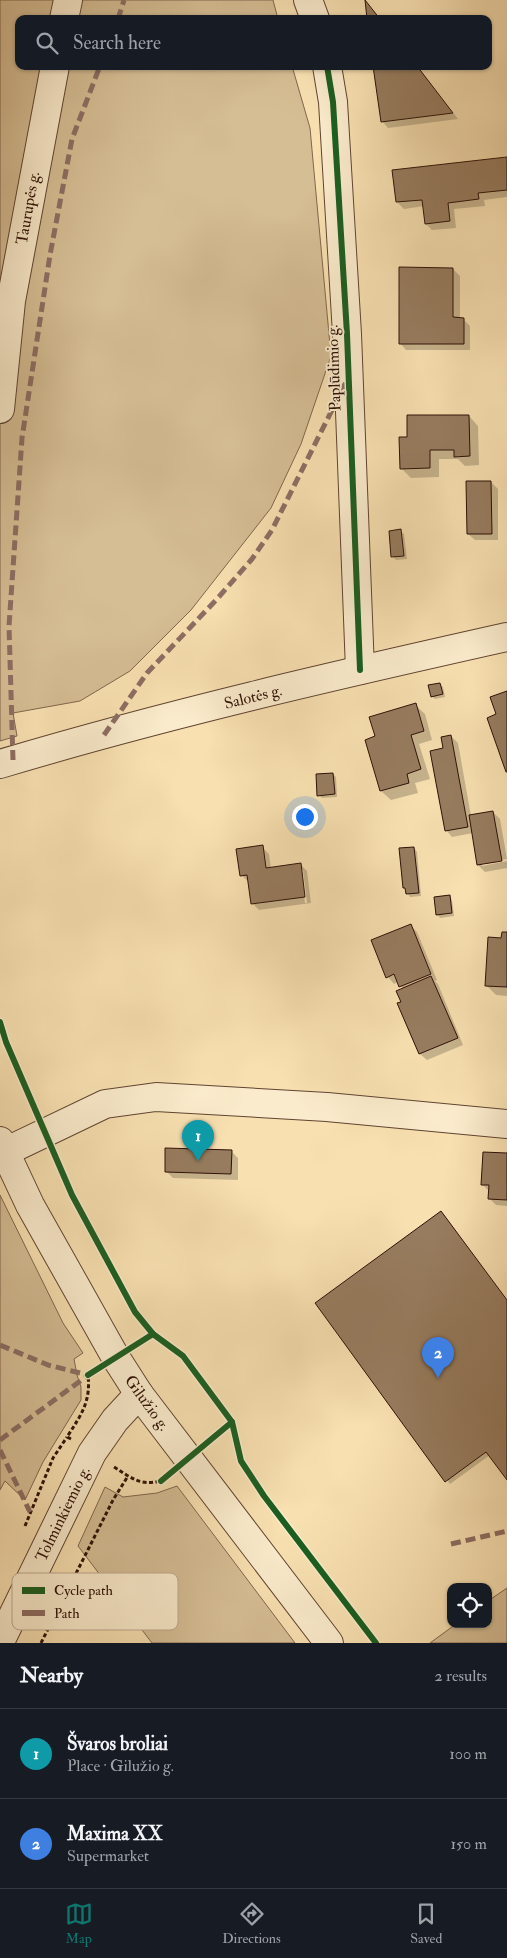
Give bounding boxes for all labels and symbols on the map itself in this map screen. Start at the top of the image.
street label: Taurupės g. [12,170,45,246]
street label: Paplūdimio g. [322,324,347,412]
street label: Salotės g. [222,680,284,714]
your location [292,804,318,830]
pin: 1 [182,1120,214,1161]
pin: 2 [422,1337,454,1378]
street label: Gilužio g. [120,1371,174,1435]
street label: Tolminkiemio g. [31,1463,95,1565]
legend [12,1573,178,1630]
text: Cycle path [54,1582,114,1600]
text: Path [54,1605,80,1622]

